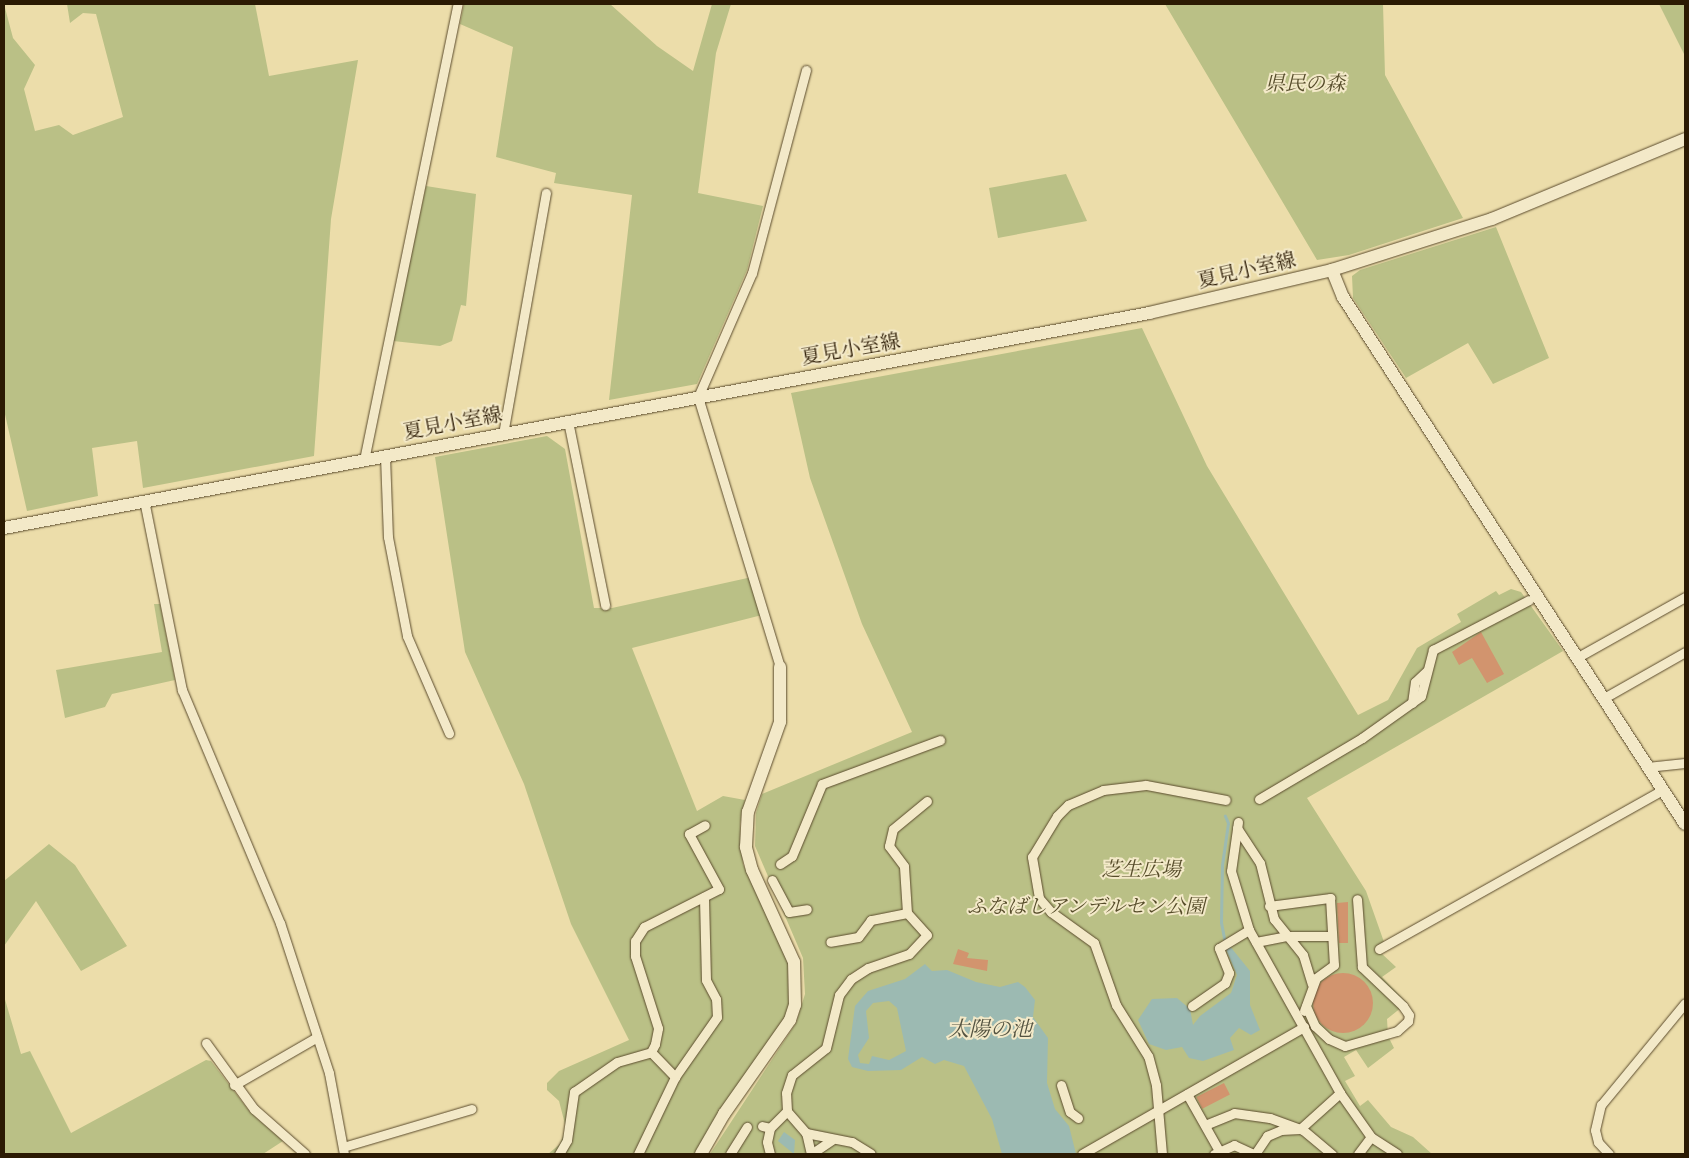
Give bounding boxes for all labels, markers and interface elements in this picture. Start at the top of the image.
park label: 県民の森 [1265,72,1345,96]
street label: 夏見小室線 [1196,248,1298,294]
street label: 夏見小室線 [800,329,902,371]
street label: 夏見小室線 [402,403,504,445]
park label: 芝生広場 [1101,858,1181,882]
park label: ふなばしアンデルセン公園 [966,895,1206,919]
water label: 太陽の池 [948,1017,1032,1043]

